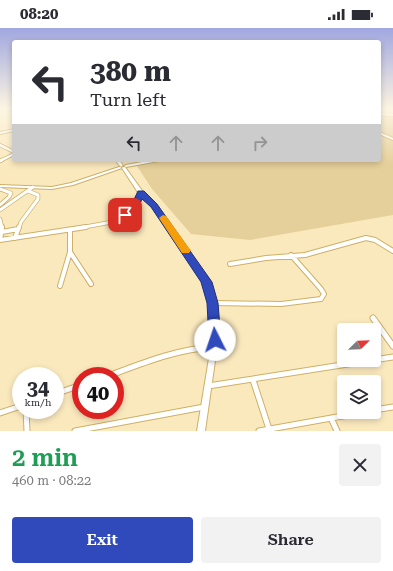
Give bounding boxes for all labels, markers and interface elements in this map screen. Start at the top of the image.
text: 08:20 [20,5,58,23]
text: 380 m [90,55,171,88]
icon: left [24,56,76,108]
text: Turn left [90,89,166,110]
icon: left [123,132,145,154]
icon: ahead [165,132,187,154]
icon: ahead [207,132,229,154]
icon: right [249,132,271,154]
pin [108,198,142,232]
icon: arrive [114,204,136,226]
position arrow [194,319,236,361]
north arrow [337,323,381,367]
map controls [337,323,381,419]
speed limit sign: 40 [72,367,124,419]
button: layers [337,375,381,419]
text: 34 [27,376,49,400]
text: km/h [25,397,51,408]
text: 2 min [12,444,78,472]
button: close [339,444,381,486]
text: 460 m · 08:22 [12,473,91,488]
button: Exit [12,517,193,563]
button: Share [201,517,381,563]

